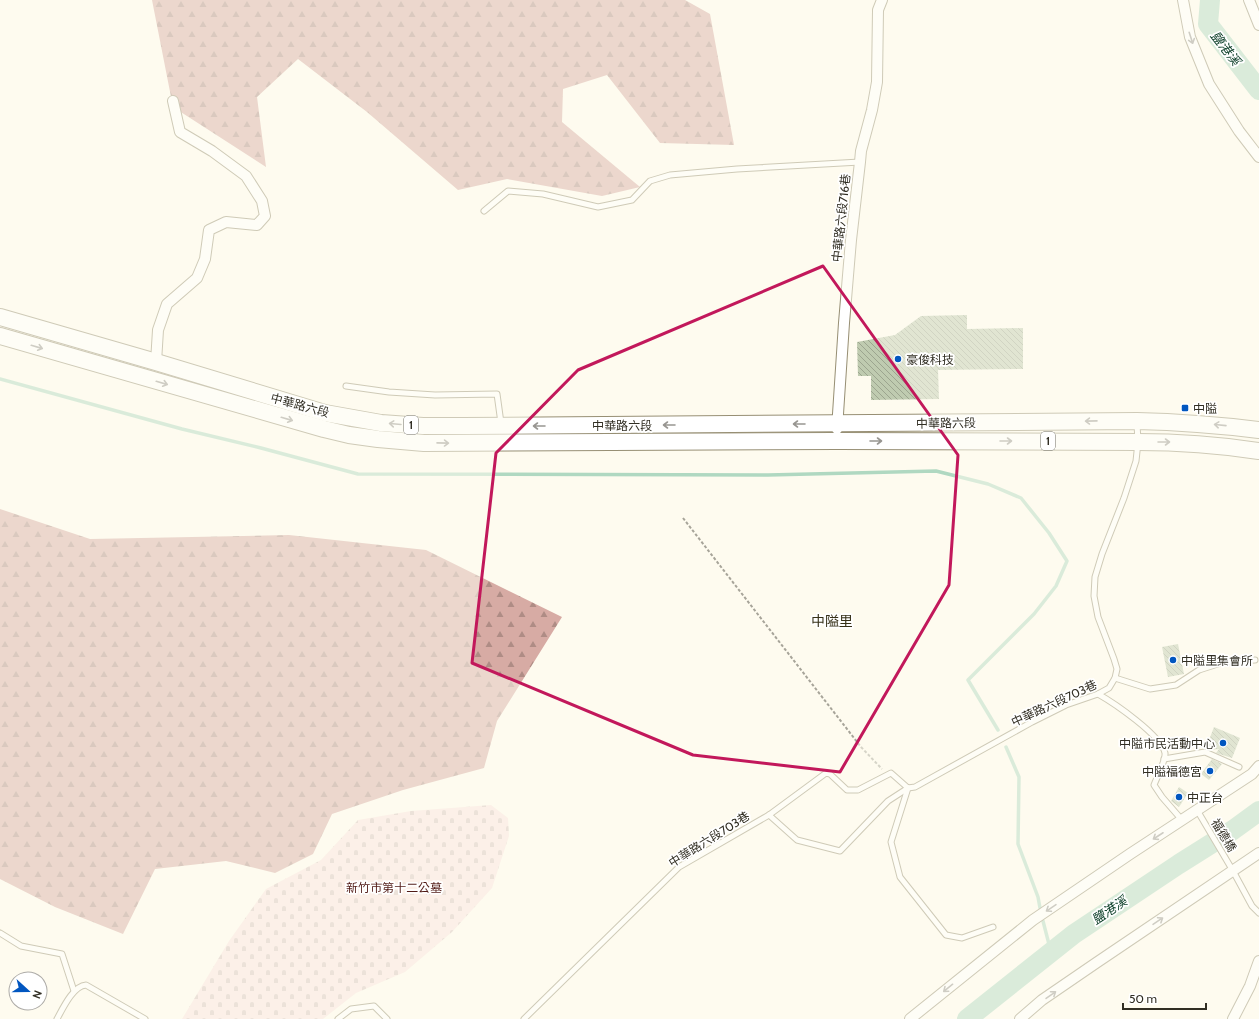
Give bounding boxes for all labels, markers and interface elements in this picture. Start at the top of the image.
water label: 鹽港溪 [1208,28,1246,70]
one-way arrow [1188,31,1195,44]
street label: 中華路六段716巷 [829,173,853,263]
one-way arrow [31,344,44,351]
place label: 豪俊科技 [906,352,954,367]
marker: 豪俊科技 [893,354,903,364]
one-way arrow [155,380,168,387]
street label: 中華路六段 [269,390,331,420]
place label: 中隘 [1193,401,1217,416]
marker: 中隘 [1180,403,1190,413]
street label: 中華路六段 [916,415,976,431]
one-way arrow [280,416,293,423]
road number: 1 [404,416,418,434]
one-way arrow [1085,417,1098,425]
street label: 中華路六段 [592,418,652,433]
one-way arrow [389,420,402,428]
one-way arrow [793,420,806,428]
one-way arrow [663,421,676,429]
one-way arrow [533,422,546,430]
one-way arrow [1214,422,1227,429]
road number: 1 [1041,432,1055,450]
one-way arrow [869,437,882,445]
one-way arrow [999,437,1012,445]
one-way arrow [1157,438,1170,446]
one-way arrow [436,439,449,447]
district label: 中隘里 [811,612,853,630]
place label: 中隘里集會所 [1181,653,1253,668]
marker: 中隘里集會所 [1168,655,1178,665]
street label: 中華路六段703巷 [1009,677,1099,729]
place label: 中隘市民活動中心 [1119,736,1215,751]
marker: 中隘市民活動中心 [1218,738,1228,748]
place label: 中隘福德宮 [1142,764,1202,779]
marker: 中隘福德宮 [1205,766,1215,776]
place label: 中正台 [1187,790,1223,805]
marker: 中正台 [1174,792,1184,802]
street label: 中華路六段703巷 [666,808,752,870]
street label: 福德橋 [1208,816,1240,854]
one-way arrow [1152,832,1164,840]
park label: 新竹市第十二公墓 [346,880,442,895]
water label: 鹽港溪 [1088,891,1131,928]
one-way arrow [1045,904,1056,912]
one-way arrow [1152,917,1163,925]
north arrow [8,971,48,1011]
one-way arrow [942,984,953,992]
scale bar [1123,985,1206,1011]
text: N [29,988,45,1001]
one-way arrow [1045,991,1056,999]
text: 50 m [1129,991,1157,1006]

